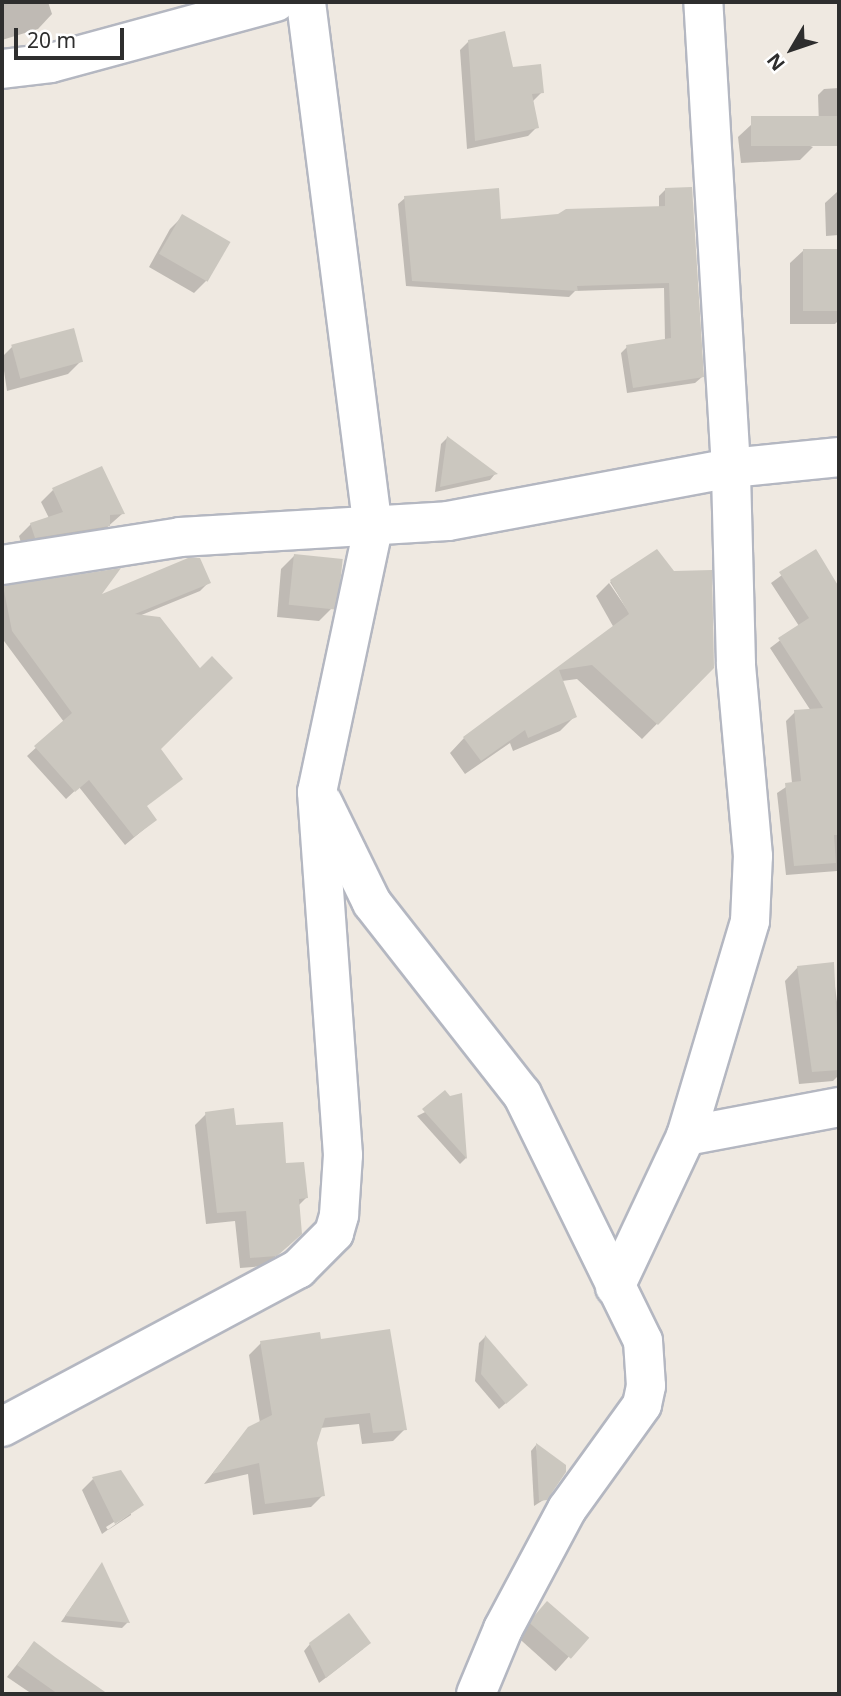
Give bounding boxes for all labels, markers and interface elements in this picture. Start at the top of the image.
scale bar [18,14,128,58]
north arrow [757,14,827,84]
text: 20 m [27,26,76,54]
text: N [761,48,791,76]

